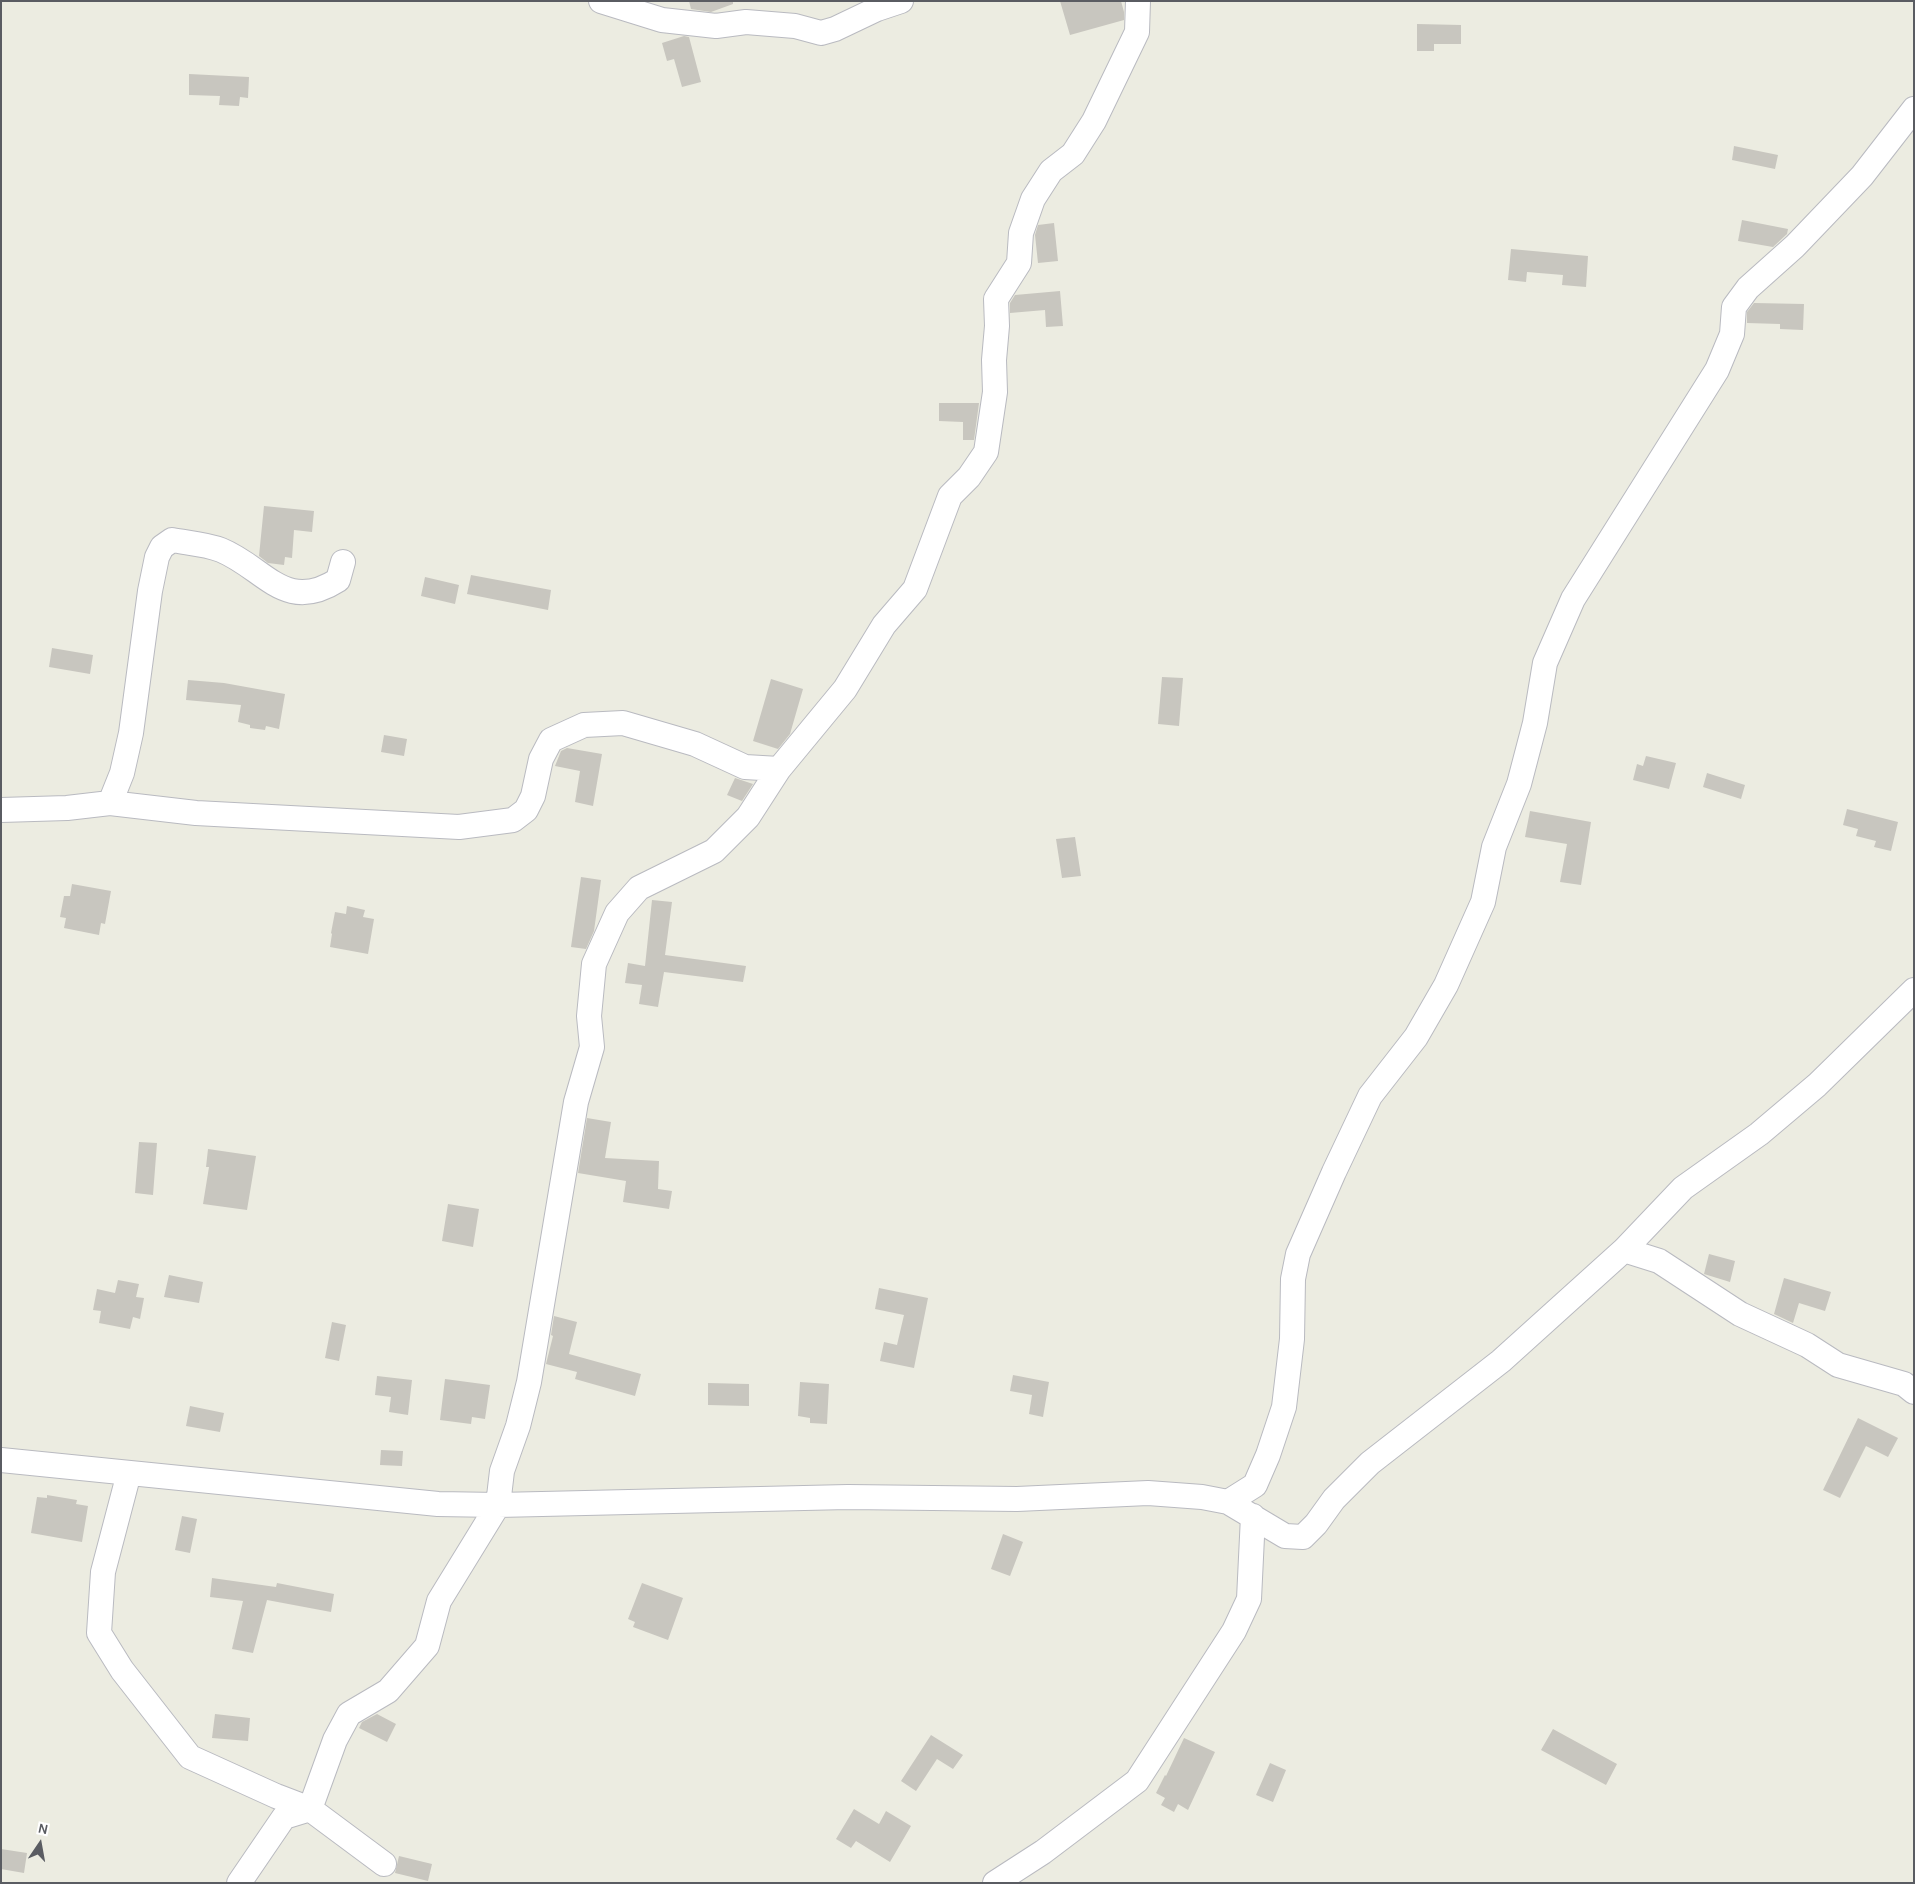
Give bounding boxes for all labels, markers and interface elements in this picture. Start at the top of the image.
north arrow [15,1819,65,1869]
text: N [37,1819,50,1838]

